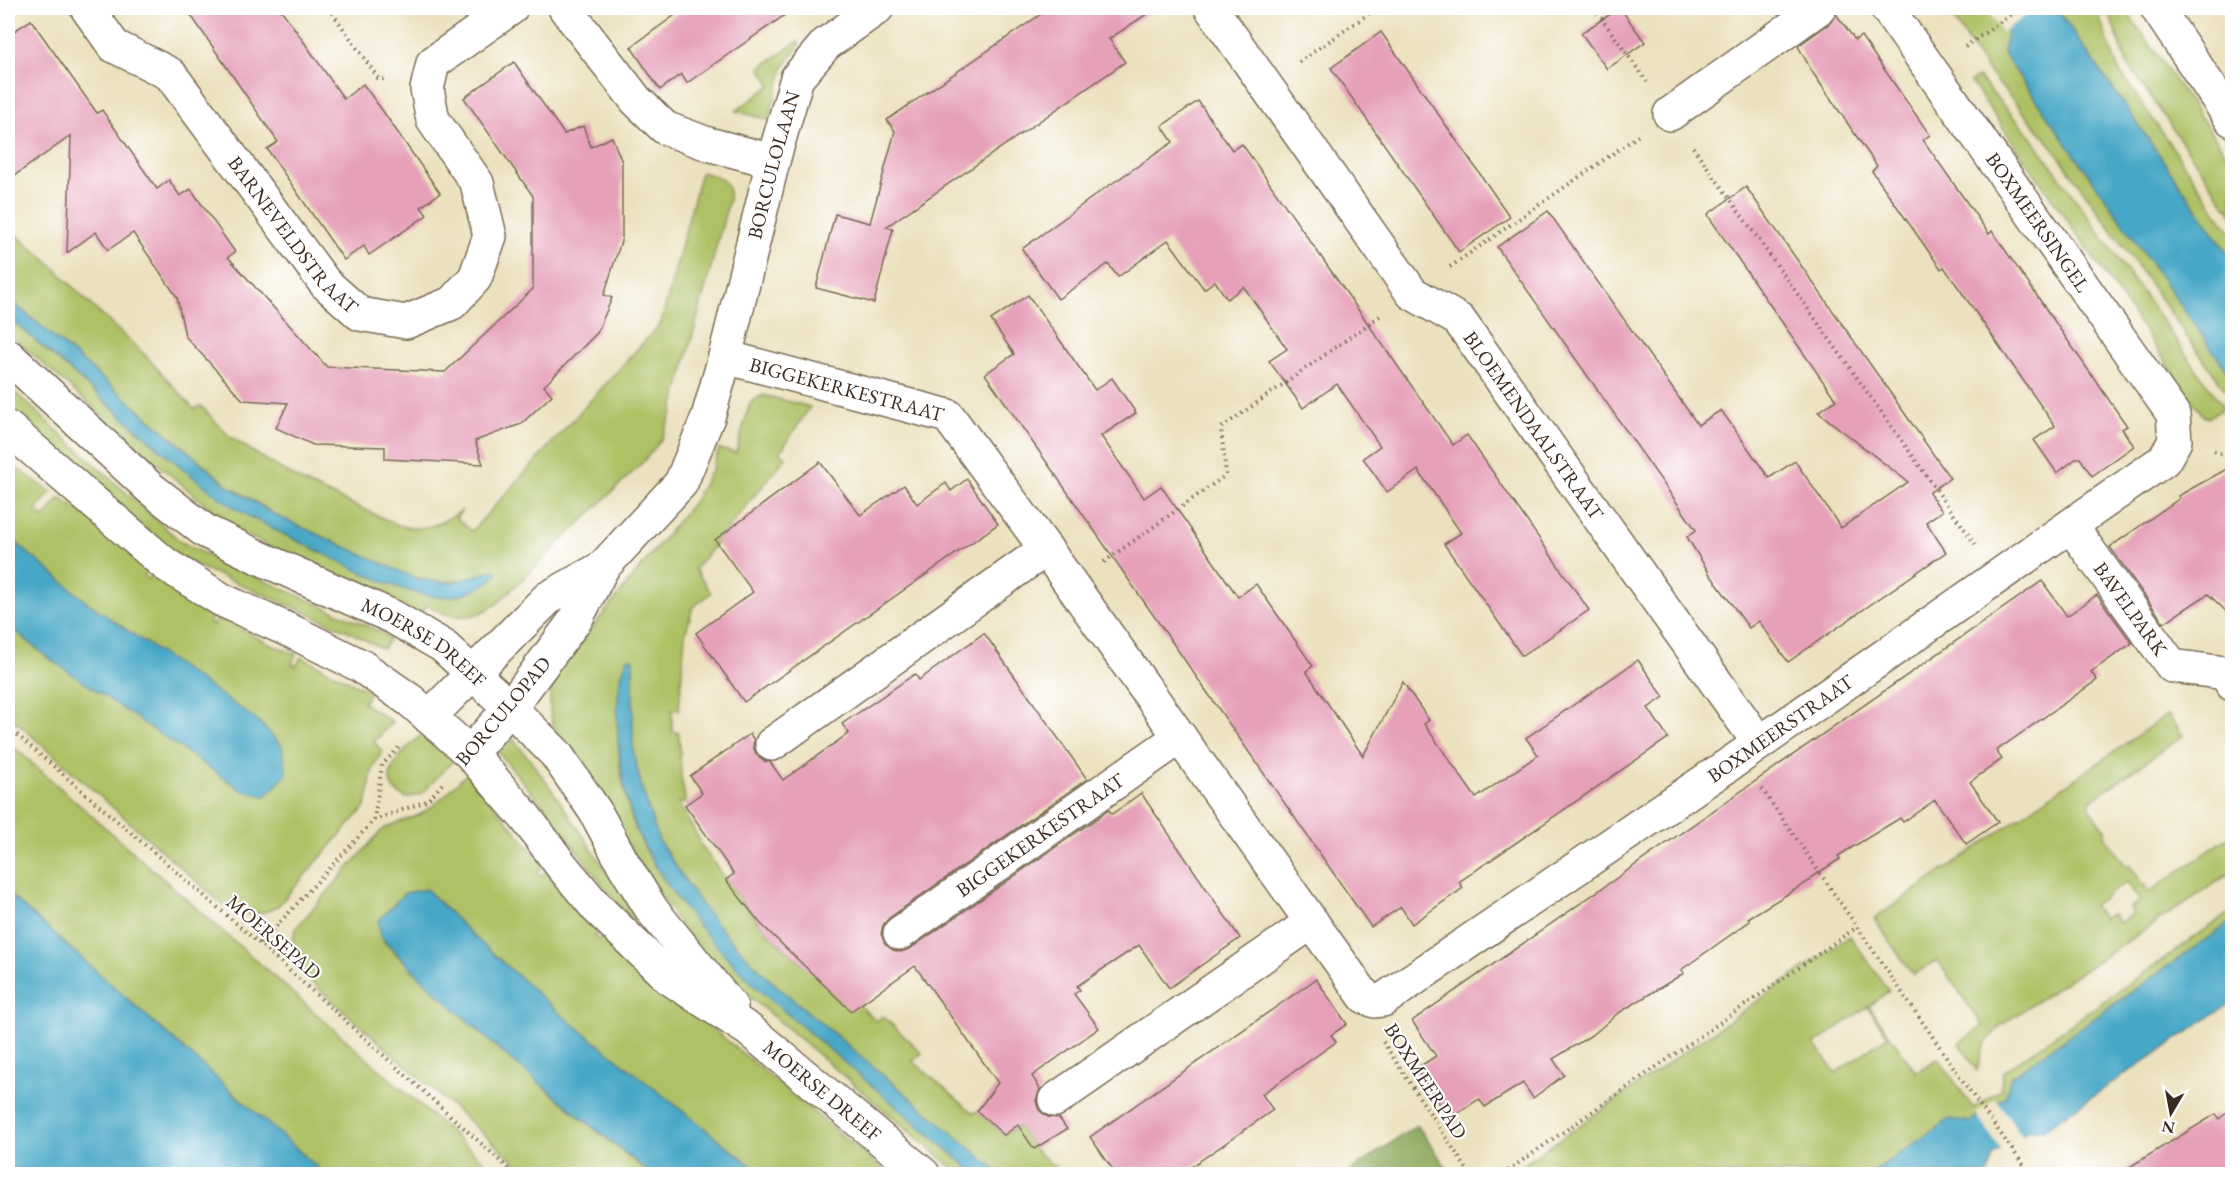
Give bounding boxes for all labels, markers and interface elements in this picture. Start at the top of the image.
street label: BORCULOLAAN [741,88,806,242]
street label: BOXMEERSINGEL [1980,147,2096,297]
street label: BARNEVELDSTRAAT [222,151,364,320]
street label: BLOEMENDAALSTRAAT [1458,326,1610,525]
street label: BIGGEKERKESTRAAT [747,351,947,428]
street label: BAVELPARK [2088,556,2174,661]
street label: MOERSE DREEF [357,592,492,693]
street label: BORCULOPAD [450,651,556,771]
street label: BOXMEERSTRAAT [1702,668,1859,788]
street label: BIGGEKERKESTRAAT [951,767,1130,903]
street label: MOERSEPAD [221,889,327,985]
street label: BOXMEERPAD [1379,1018,1473,1144]
street label: MOERSE DREEF [758,1034,887,1147]
north arrow [2141,1083,2201,1143]
text: N [2160,1116,2177,1139]

